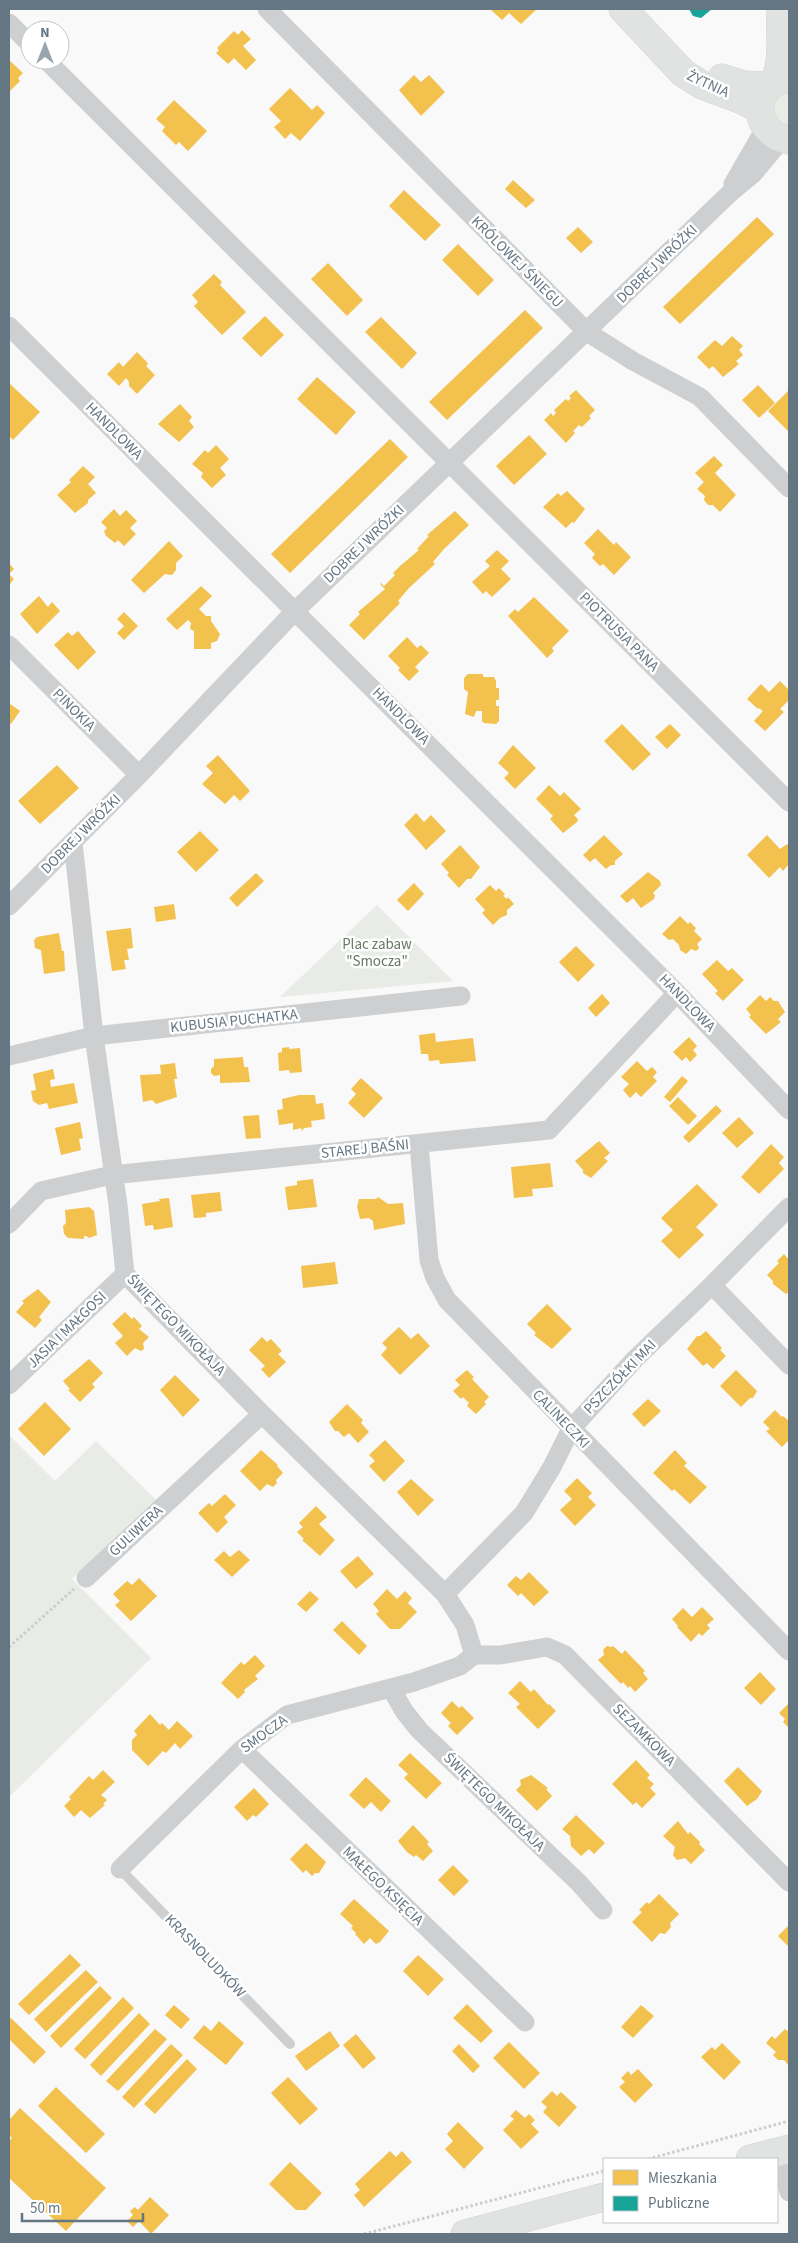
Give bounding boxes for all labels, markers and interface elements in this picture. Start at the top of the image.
north arrow [20,20,70,70]
text: N [40,23,50,43]
street label: ŻYTNIA [683,65,733,103]
street label: KRÓLOWEJ ŚNIEGU [466,211,568,313]
street label: DOBREJ WRÓŻKI [612,220,702,308]
street label: HANDLOWA [81,398,148,465]
street label: DOBREJ WRÓŻKI [319,500,409,588]
street label: PIOTRUSIA PANA [574,587,664,677]
street label: HANDLOWA [368,683,435,750]
street label: PINOKIA [48,684,101,737]
street label: DOBREJ WRÓŻKI [36,789,126,879]
park label: Plac zabaw "Smocza" [342,934,412,972]
street label: HANDLOWA [654,969,721,1037]
street label: KUBUSIA PUCHATKA [169,1004,300,1038]
street label: STAREJ BAŚNI [320,1134,410,1164]
street label: ŚWIĘTEGO MIKOŁAJA [122,1269,231,1381]
street label: JASIA I MAŁGOSI [23,1287,111,1373]
street label: PSZCZÓŁKI MAI [579,1335,661,1419]
street label: CALINECZKI [528,1385,594,1453]
street label: GULIWERA [105,1500,168,1561]
street label: SEZAMKOWA [608,1699,681,1772]
street label: SMOCZA [236,1709,292,1758]
street label: ŚWIĘTEGO MIKOŁAJA [438,1748,550,1857]
street label: MAŁEGO KSIĘCIA [338,1842,429,1931]
street label: KRASNOLUDKÓW [160,1910,250,2003]
legend [603,2158,778,2223]
text: Mieszkania [648,2168,717,2189]
scale bar [22,2190,144,2222]
text: Publiczne [648,2193,709,2214]
text: 50 m [30,2198,60,2219]

